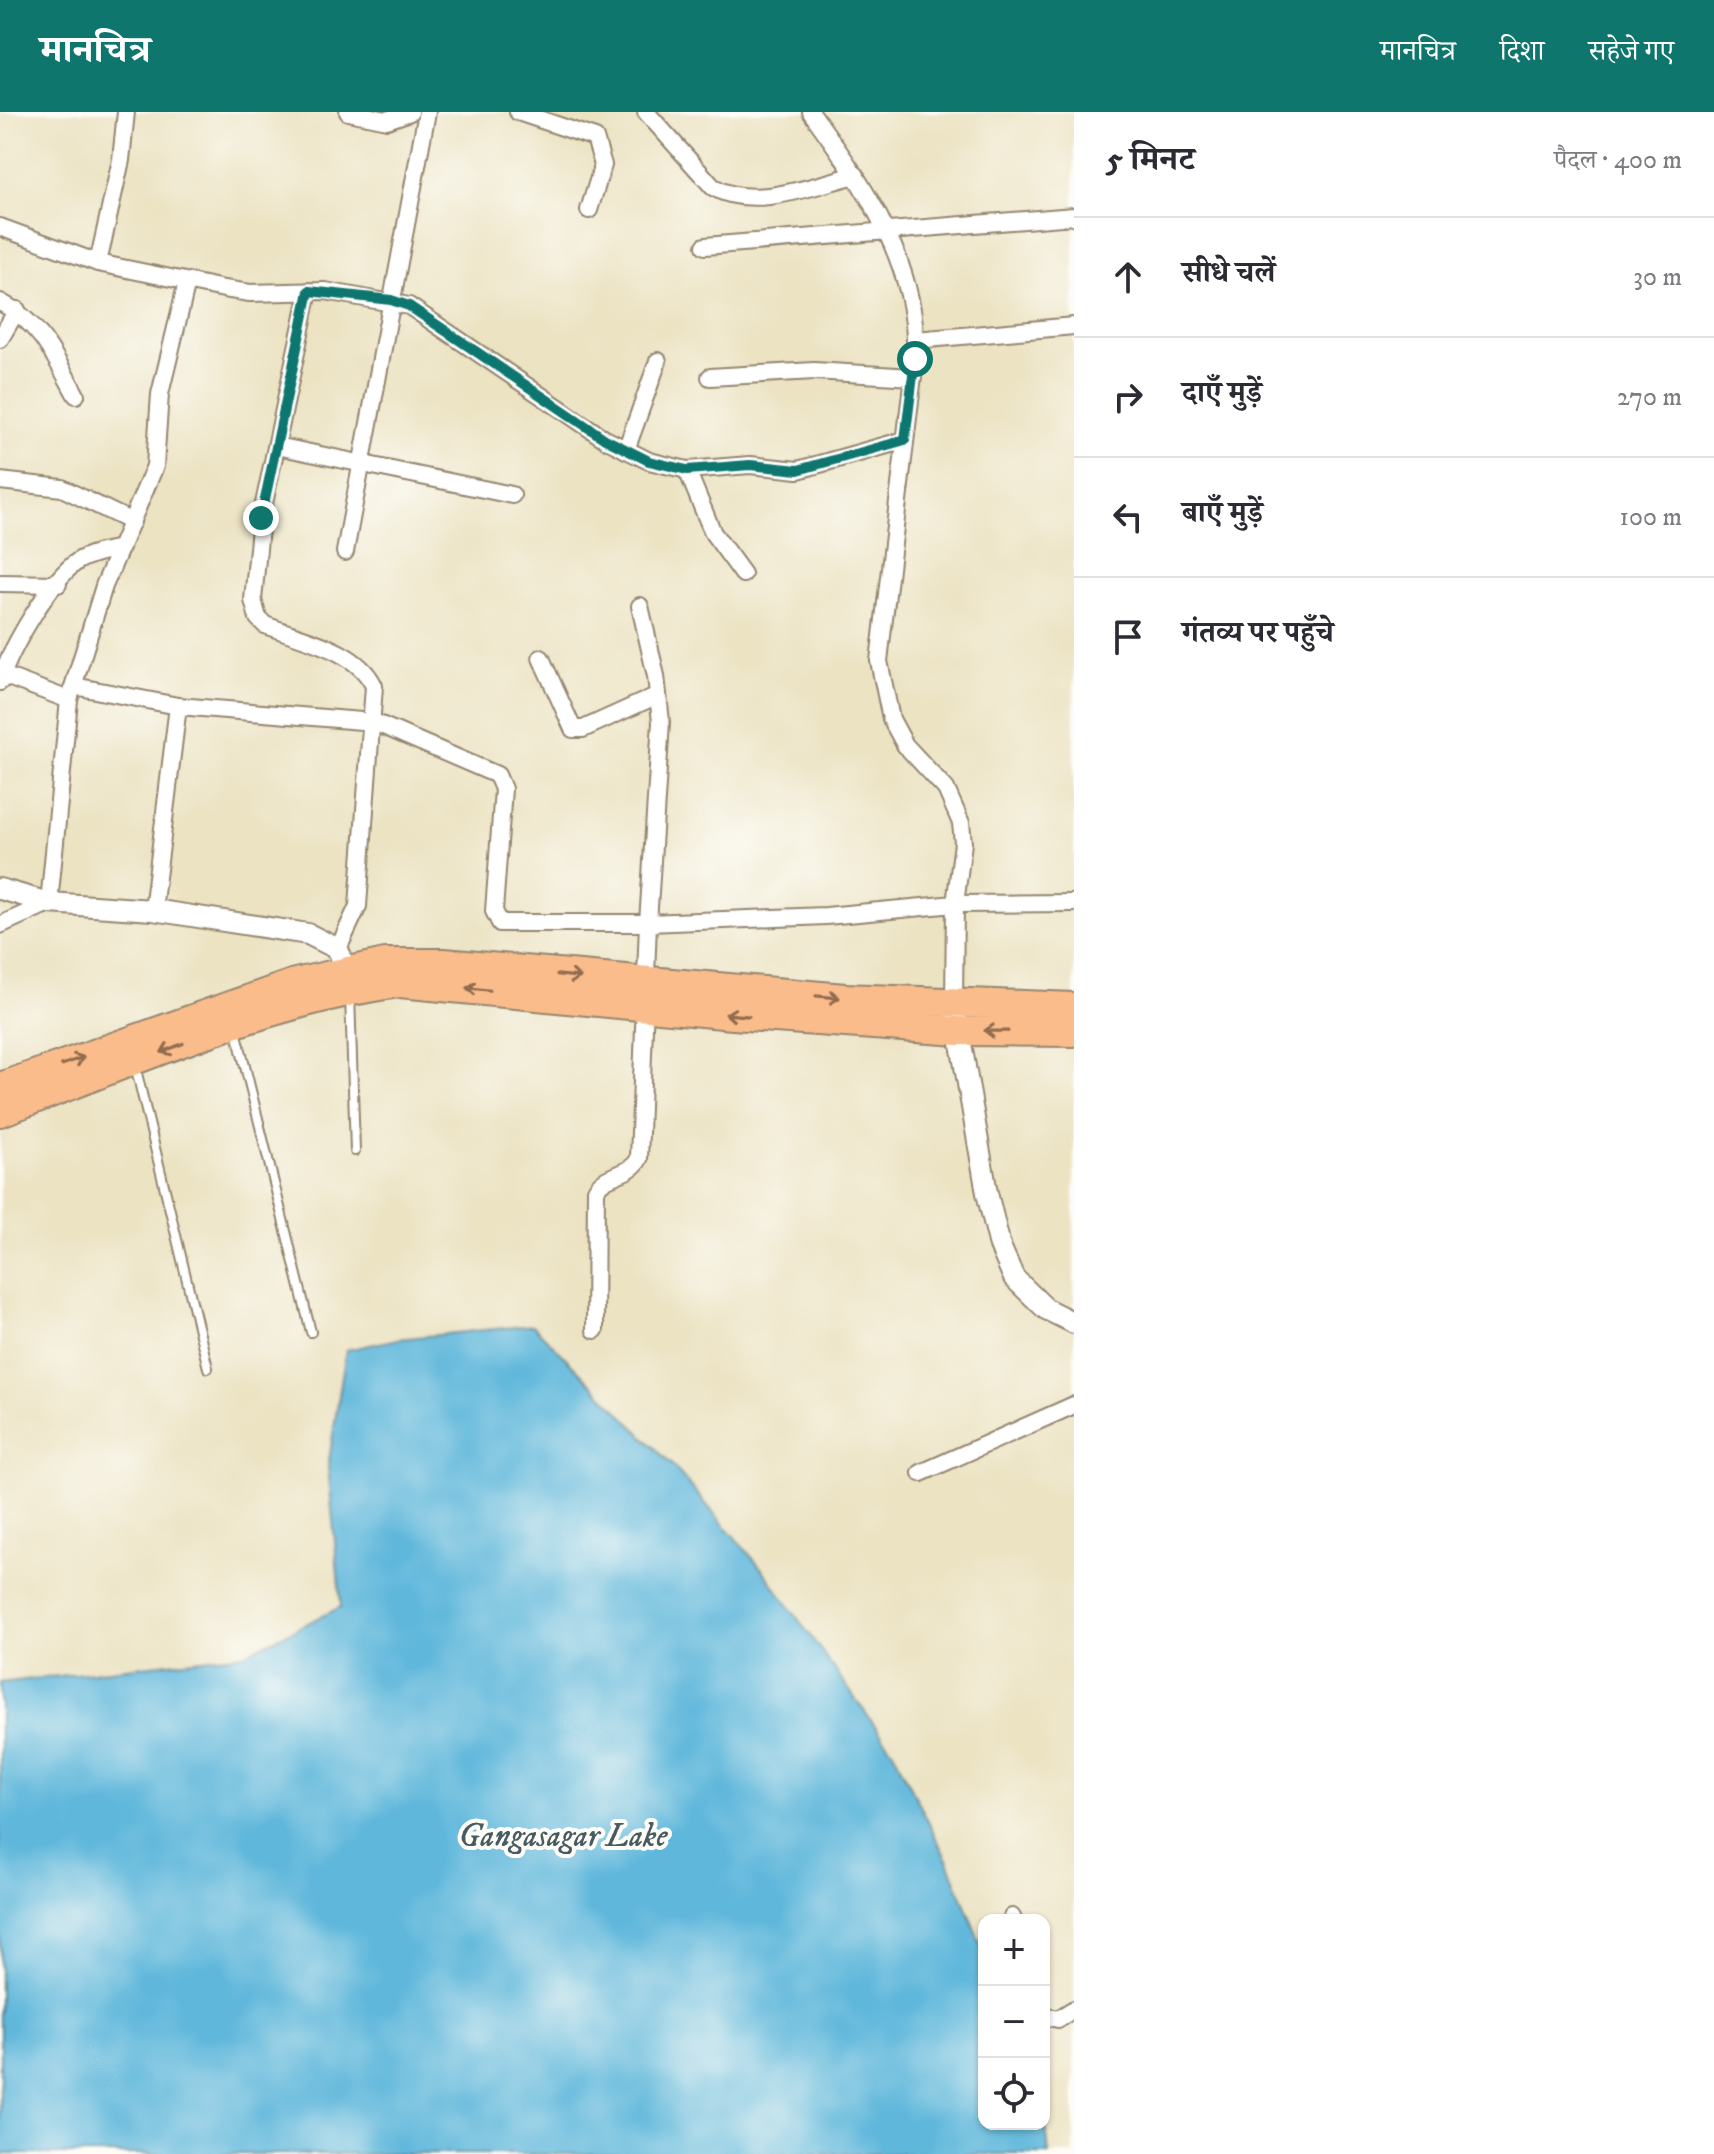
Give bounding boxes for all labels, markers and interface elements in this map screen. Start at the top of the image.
text: मानचित्र [40,27,151,75]
text: मानचित्र [1380,34,1456,69]
text: दिशा [1500,34,1544,69]
text: सहेजे गए [1588,34,1674,69]
text: 5 मिनट [1106,139,1195,181]
text: पैदल · 400 m [1554,144,1682,177]
icon: ahead [1106,255,1150,299]
text: सीधे चलें [1182,255,1275,292]
text: 30 m [1633,261,1682,294]
route start [897,341,933,377]
icon: right [1106,375,1150,419]
text: दाएँ मुड़ें [1182,375,1262,412]
text: 270 m [1617,381,1682,414]
icon: left [1106,495,1150,539]
text: बाएँ मुड़ें [1182,495,1263,532]
route end [243,500,279,536]
text: 100 m [1619,501,1682,534]
icon: arrive [1106,615,1150,659]
text: गंतव्य पर पहुँचे [1182,615,1334,652]
one-way arrow [555,968,582,983]
one-way arrow [466,981,491,996]
one-way arrow [814,989,841,1004]
one-way arrow [724,1007,751,1022]
one-way arrow [983,1023,1010,1039]
one-way arrow [160,1042,185,1056]
one-way arrow [61,1053,85,1067]
water label: Gangasagar Lake [459,1817,668,1857]
map controls [978,1914,1050,2130]
button: + [978,1914,1050,1986]
button: − [978,1986,1050,2058]
button: locate [978,2058,1050,2130]

